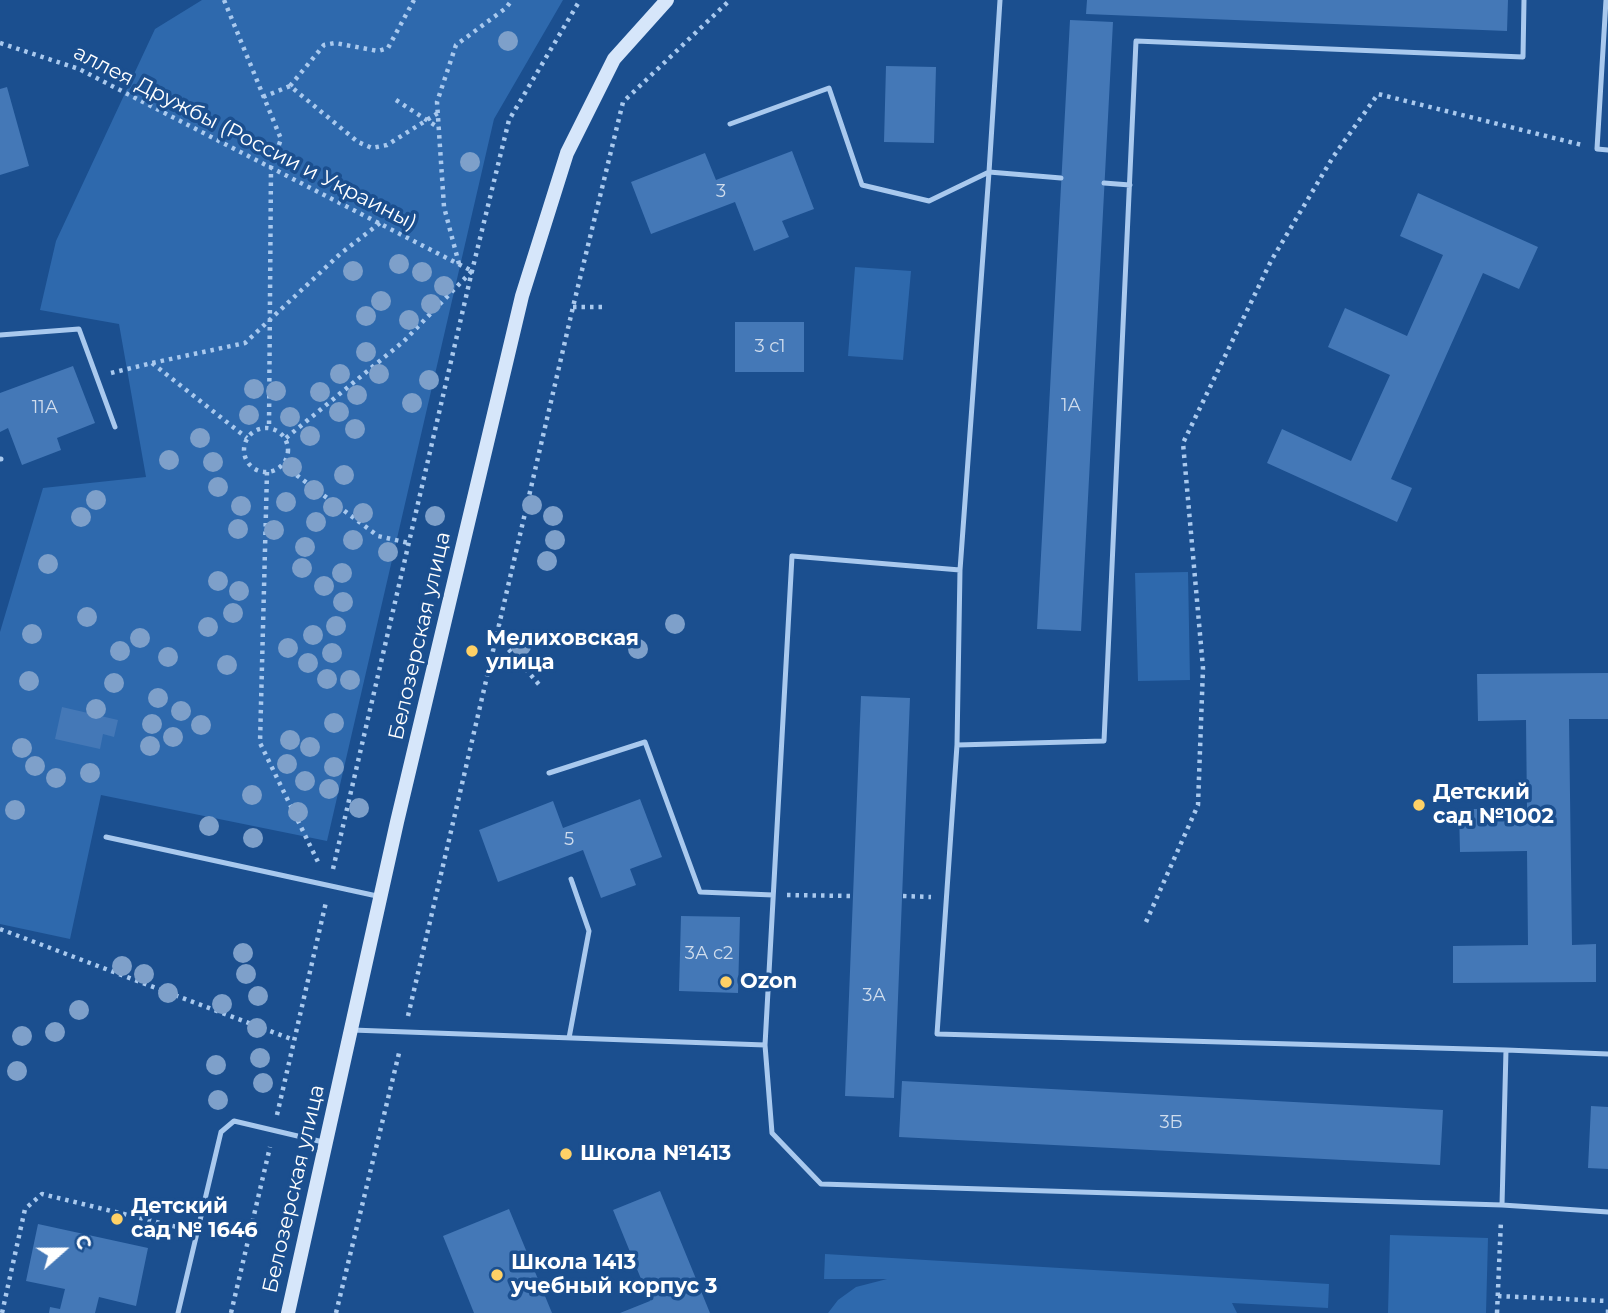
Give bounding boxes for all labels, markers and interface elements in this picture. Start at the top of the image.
street label: аллея Дружбы (России и Украины) [69,40,421,236]
house number: 3 [716,181,726,203]
house number: 3 с1 [754,336,786,358]
house number: 1А [1061,395,1081,417]
house number: 11А [32,397,58,419]
street label: Белозерская улица [384,529,456,743]
place label: Мелиховская улица [486,626,639,676]
marker: Мелиховская улица [464,643,480,659]
place label: Детский сад №1002 [1433,780,1554,830]
marker: Детский сад №1002 [1411,797,1427,813]
house number: 5 [564,829,574,851]
house number: 3А с2 [685,943,733,965]
place label: Ozon [740,969,797,995]
marker: Ozon [718,974,734,990]
house number: 3А [862,985,886,1007]
street label: Белозерская улица [258,1082,330,1296]
house number: 3Б [1159,1112,1183,1134]
place label: Школа №1413 [580,1141,731,1167]
marker: Школа №1413 [558,1146,574,1162]
place label: Детский сад № 1646 [131,1194,258,1244]
marker: Детский сад № 1646 [109,1211,125,1227]
north arrow [28,1215,98,1285]
text: С [70,1232,96,1253]
place label: Школа 1413 учебный корпус 3 [511,1250,718,1300]
marker: Школа 1413 учебный корпус 3 [489,1267,505,1283]

